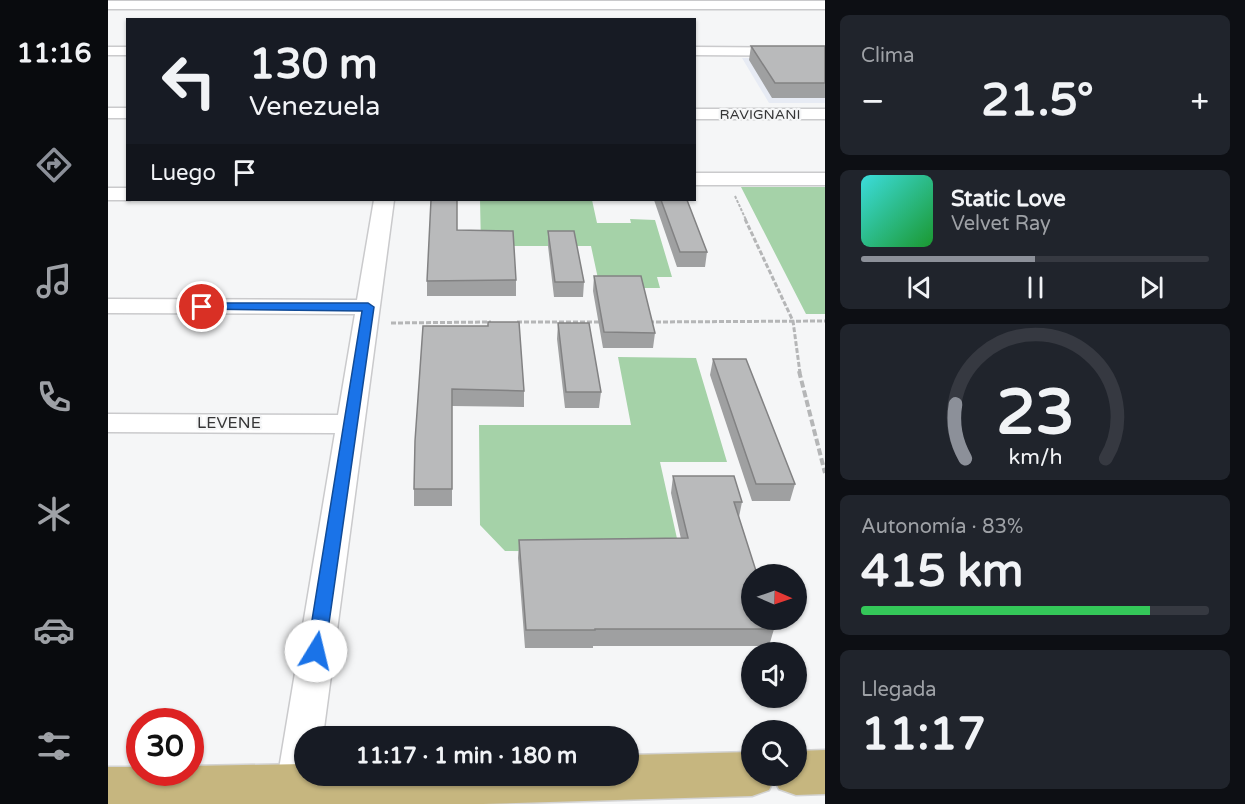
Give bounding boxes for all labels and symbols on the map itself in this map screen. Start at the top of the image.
street label: RAVIGNANI [719,106,801,123]
pin [176,281,227,332]
street label: LEVENE [197,413,261,433]
north arrow [741,564,807,630]
position arrow [284,619,348,683]
speed limit sign: 30 [126,708,204,786]

